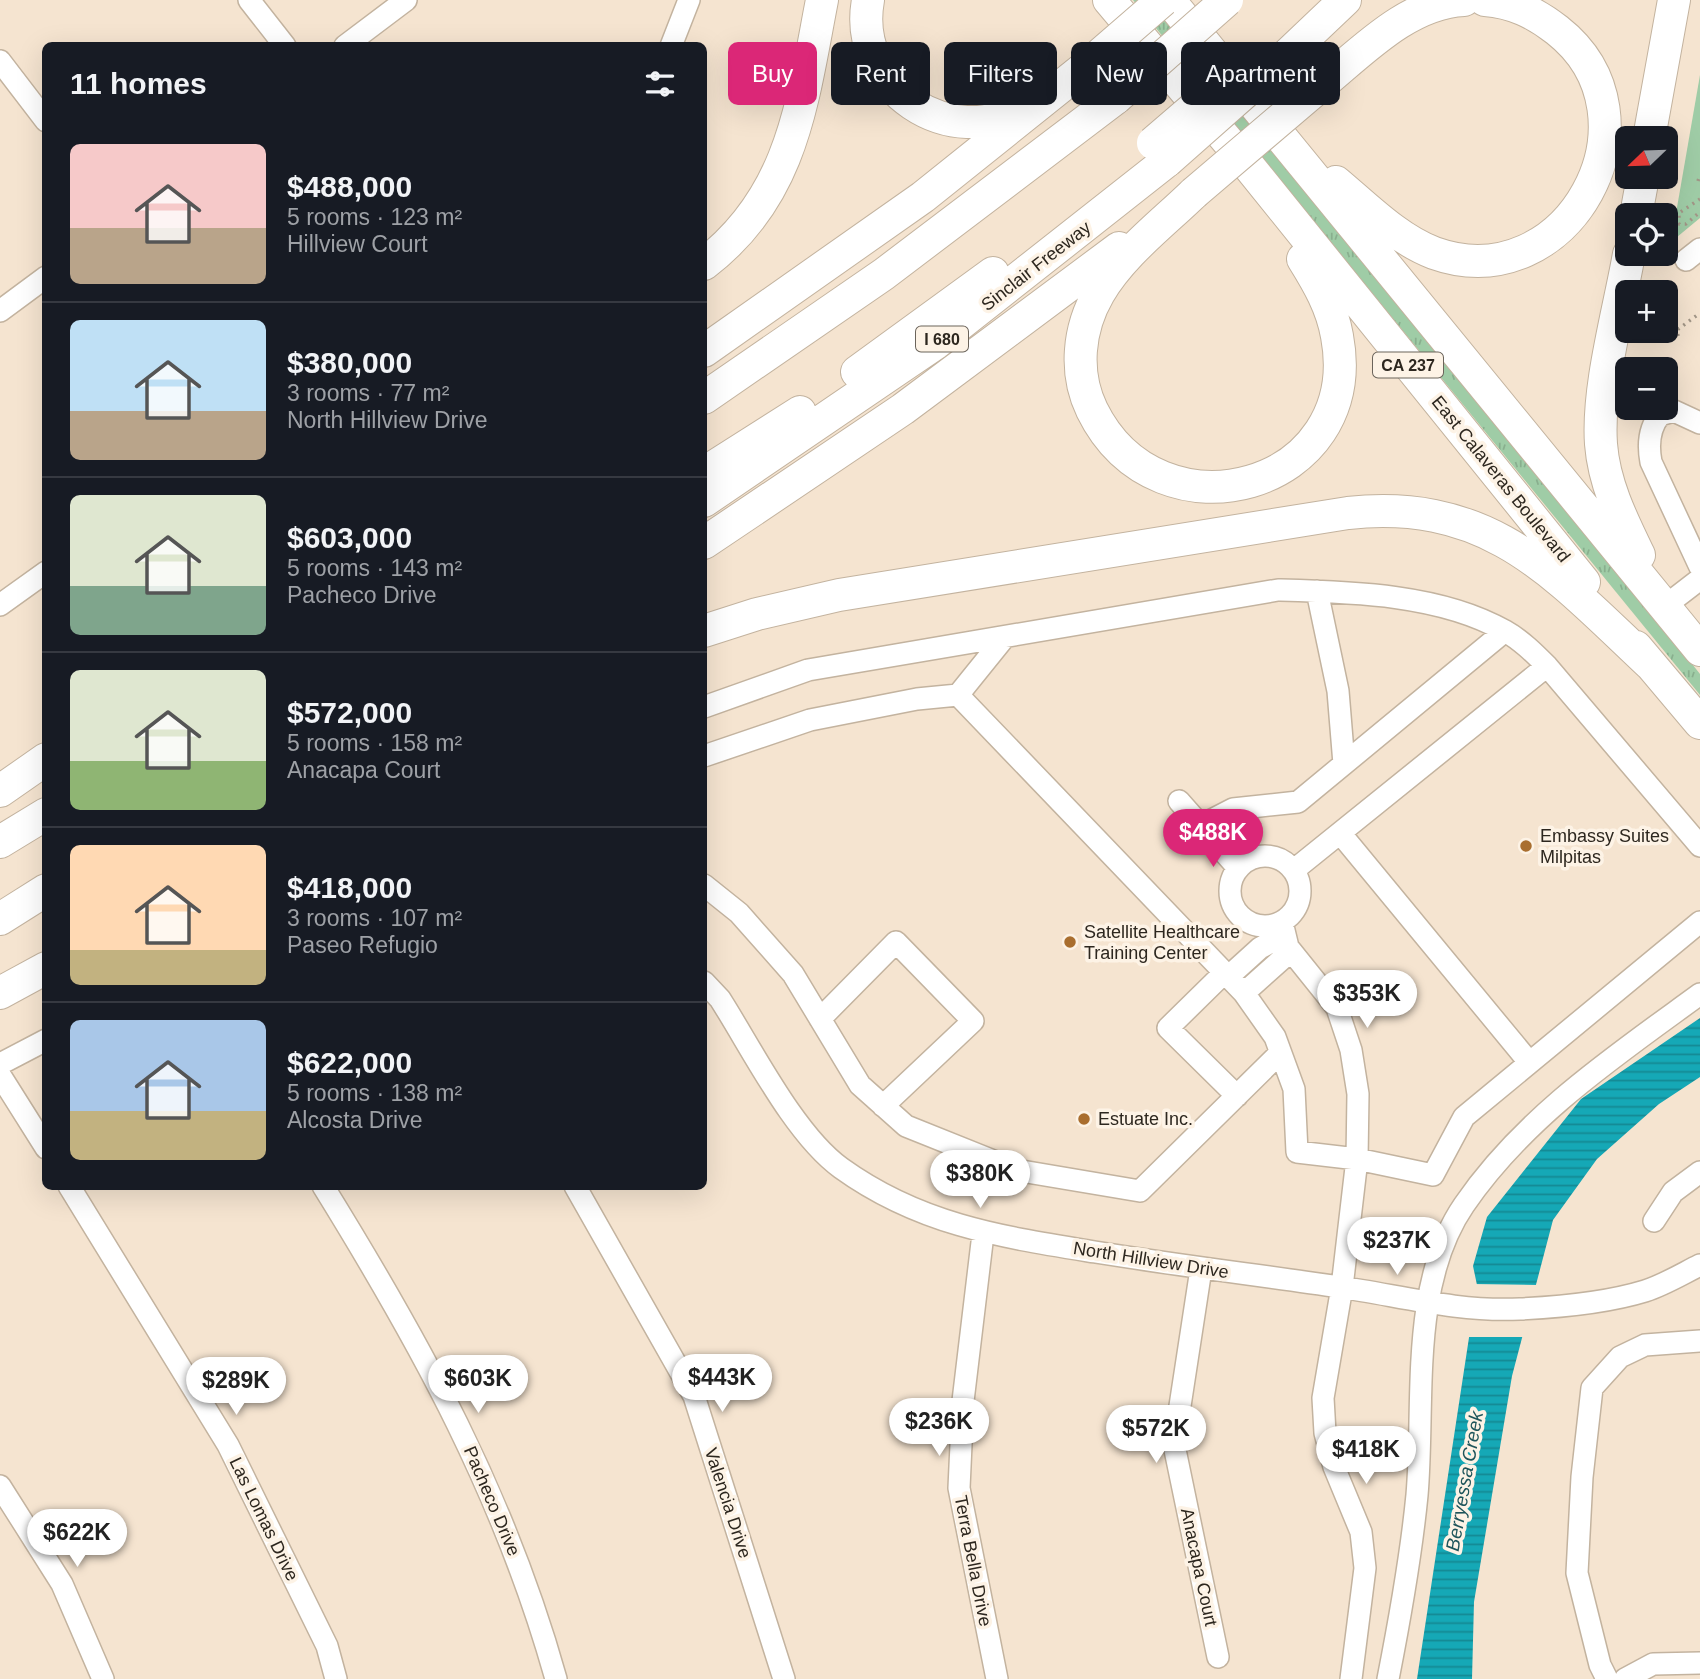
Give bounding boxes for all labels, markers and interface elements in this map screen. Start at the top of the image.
chip: Buy [728,42,817,105]
chip: Rent [831,42,930,105]
chip: Filters [944,42,1057,105]
chip: New [1071,42,1167,105]
chip: Apartment [1181,42,1340,105]
icon: filters [641,65,679,103]
text: 11 homes [70,67,207,100]
north arrow [1615,126,1678,189]
map controls [1615,126,1678,420]
text: $488,000 [287,170,412,203]
icon: home [126,172,210,256]
button: locate [1615,203,1678,266]
text: 5 rooms · 123 m² [287,204,462,230]
street label: Sinclair Freeway [977,217,1095,315]
text: Hillview Court [287,231,428,257]
button: + [1615,280,1678,343]
road number: I 680 [916,326,968,352]
text: $380,000 [287,346,412,379]
icon: home [126,348,210,432]
road number: CA 237 [1373,352,1443,378]
button: − [1615,357,1678,420]
text: 3 rooms · 77 m² [287,380,449,406]
street label: East Calaveras Boulevard [1428,392,1574,566]
text: North Hillview Drive [287,407,488,433]
text: $603,000 [287,521,412,554]
icon: home [126,523,210,607]
text: 5 rooms · 143 m² [287,555,462,581]
text: Pacheco Drive [287,582,437,608]
text: $572,000 [287,696,412,729]
icon: home [126,698,210,782]
text: 5 rooms · 158 m² [287,730,462,756]
text: Anacapa Court [287,757,440,783]
pin: $488K [1164,810,1262,869]
text: $488K [1179,819,1247,845]
place label: Embassy Suites Milpitas [1540,826,1669,867]
marker: Embassy Suites Milpitas [1518,838,1534,854]
text: $418,000 [287,871,412,904]
icon: home [126,873,210,957]
text: 3 rooms · 107 m² [287,905,462,931]
place label: Satellite Healthcare Training Center [1084,922,1240,963]
text: Paseo Refugio [287,932,438,958]
marker: Satellite Healthcare Training Center [1062,934,1078,950]
pin: $353K [1318,970,1416,1030]
text: $353K [1333,980,1401,1006]
text: $622,000 [287,1046,412,1079]
icon: home [126,1048,210,1132]
text: 5 rooms · 138 m² [287,1080,462,1106]
text: Alcosta Drive [287,1107,422,1133]
place label: Estuate Inc. [1098,1109,1193,1129]
marker: Estuate Inc. [1076,1111,1092,1127]
pin: $380K [931,1150,1029,1210]
text: $380K [946,1160,1014,1186]
pin: $237K [1348,1218,1446,1277]
text: $237K [1363,1227,1431,1253]
street label: North Hillview Drive [1072,1238,1230,1282]
pin: $443K [673,1354,771,1414]
pin: $603K [429,1356,527,1415]
pin: $289K [187,1358,285,1417]
text: $443K [688,1364,756,1390]
text: $603K [444,1365,512,1391]
text: $289K [202,1367,270,1393]
pin: $236K [890,1398,988,1458]
pin: $572K [1107,1406,1205,1465]
text: $236K [905,1408,973,1434]
water label: Berryessa Creek [1442,1408,1487,1553]
text: $572K [1122,1415,1190,1441]
pin: $418K [1317,1426,1415,1486]
text: $418K [1332,1436,1400,1462]
street label: Pacheco Drive [460,1443,524,1559]
street label: Valencia Drive [701,1445,755,1561]
street label: Las Lomas Drive [225,1454,303,1584]
street label: Terra Bella Drive [950,1494,996,1628]
street label: Anacapa Court [1177,1506,1221,1628]
pin: $622K [28,1510,126,1569]
text: $622K [43,1519,111,1545]

